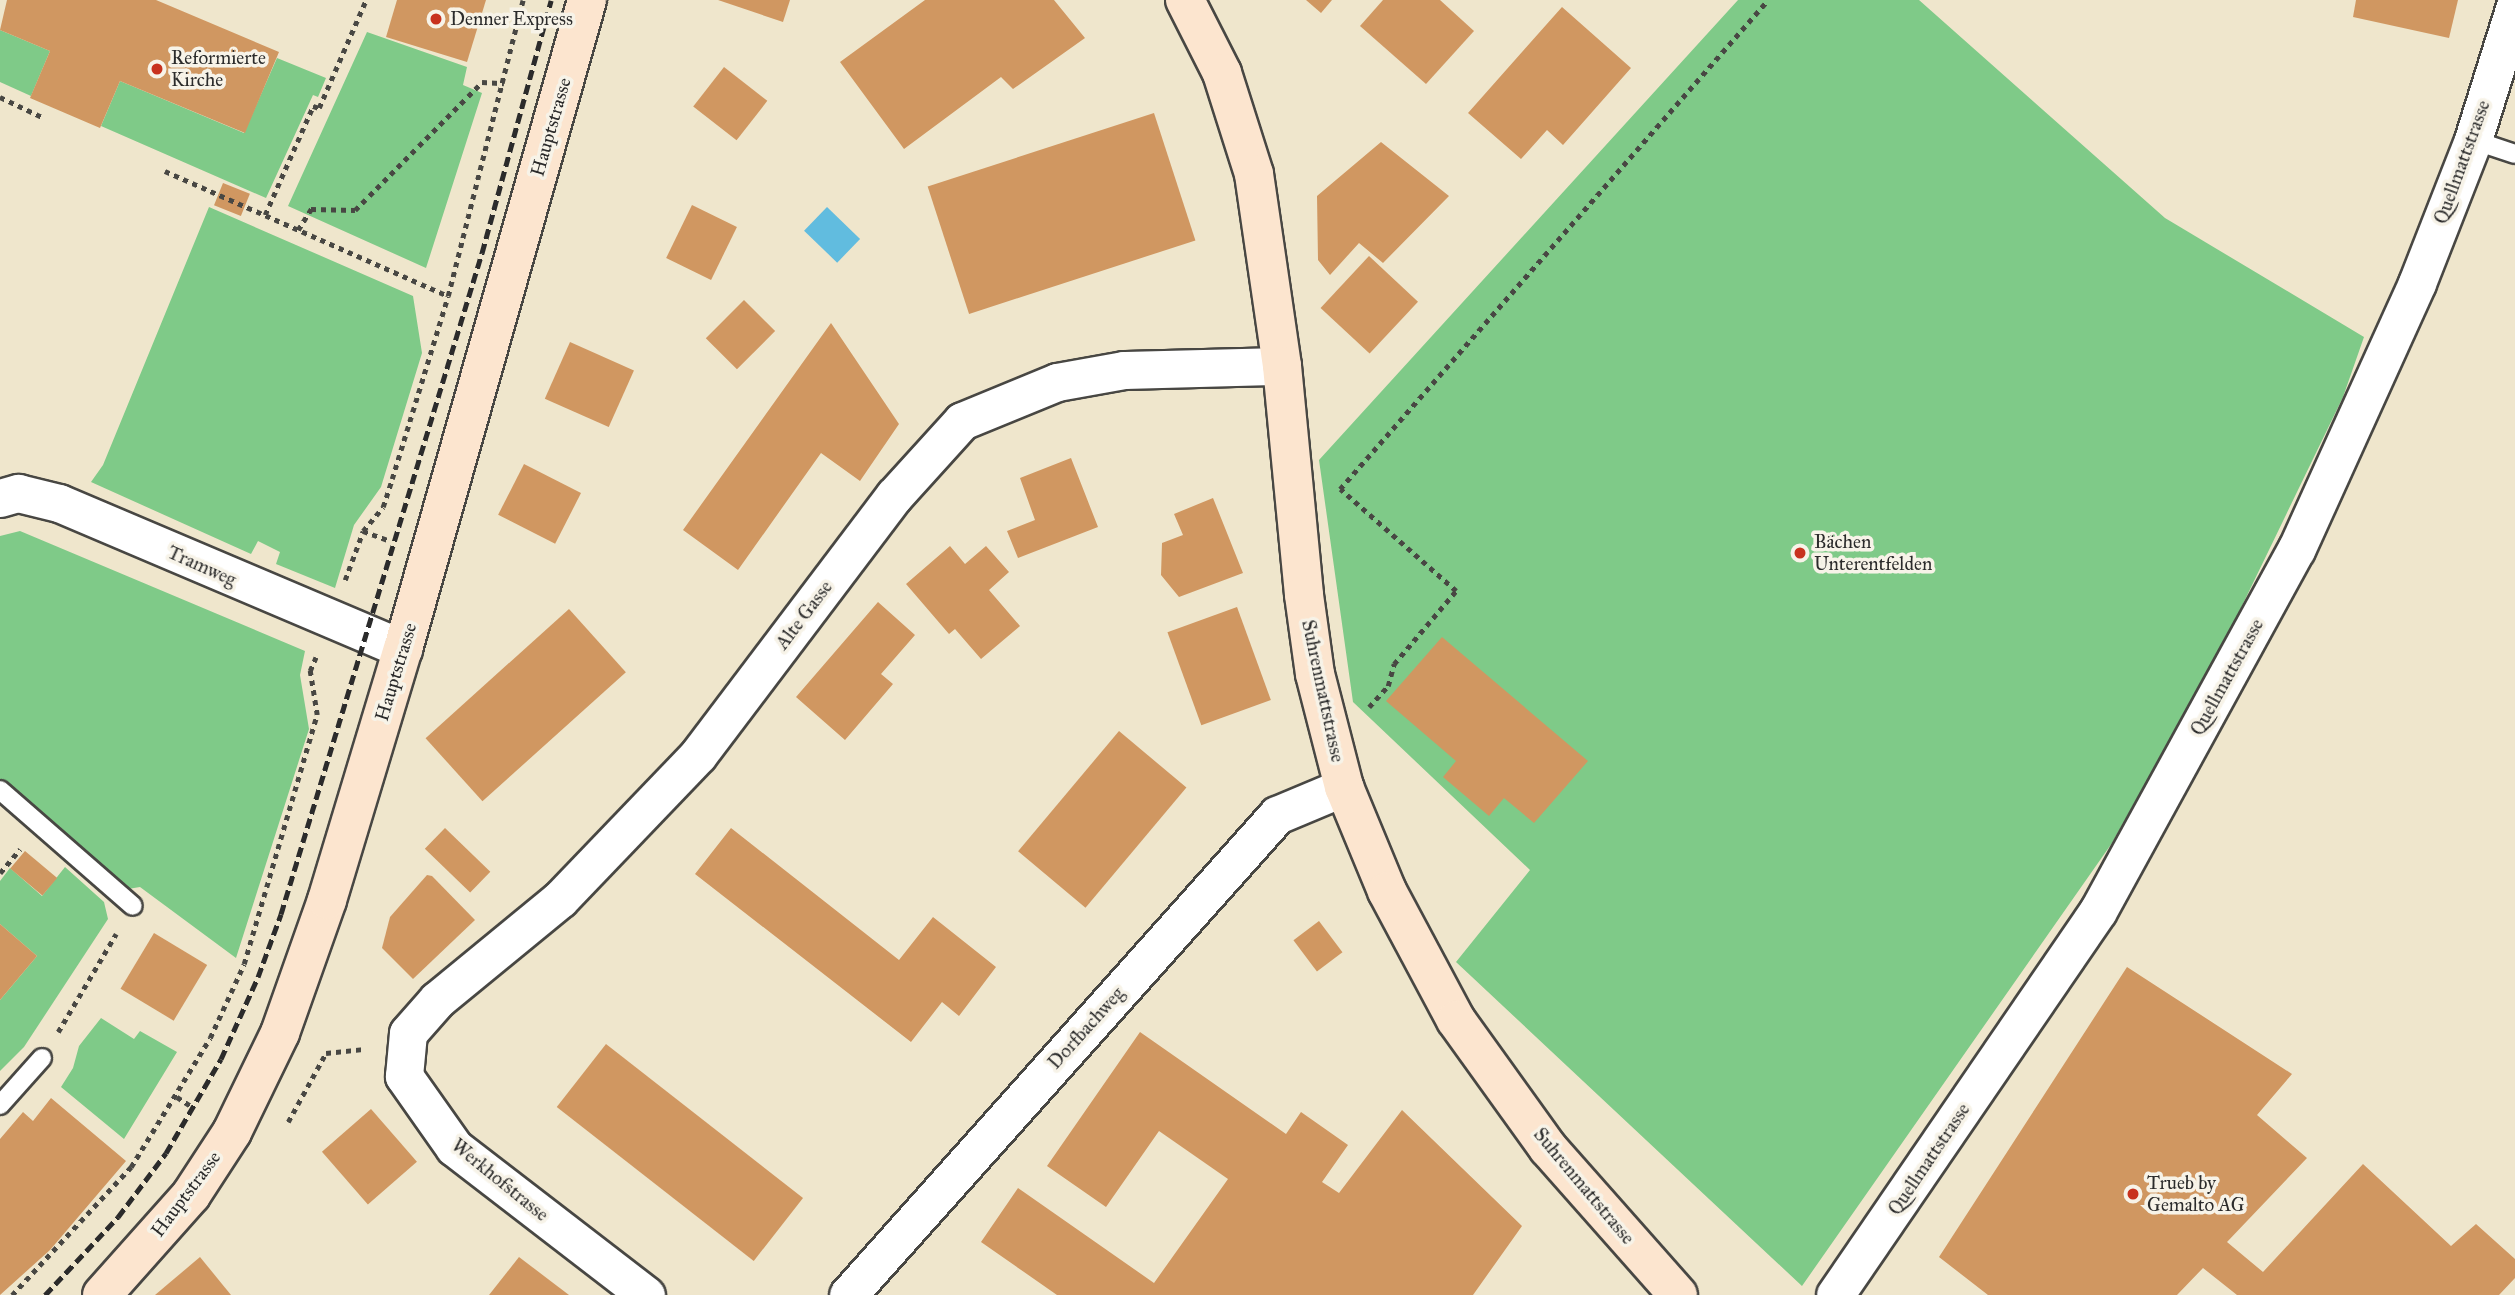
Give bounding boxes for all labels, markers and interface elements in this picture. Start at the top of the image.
place label: Denner Express [450,8,573,30]
marker: Denner Express [428,11,444,27]
place label: Reformierte Kirche [171,47,266,91]
marker: Reformierte Kirche [149,61,165,77]
street label: Hauptstrasse [526,75,576,179]
street label: Quellmattstrasse [2429,97,2495,227]
place label: Bächen Unterentfelden [1814,531,1932,575]
street label: Tramweg [164,541,240,591]
marker: Bächen Unterentfelden [1792,545,1808,561]
street label: Alte Gasse [771,576,837,654]
street label: Quellmattstrasse [2186,615,2268,739]
street label: Suhrenmattstrasse [1297,618,1349,764]
street label: Hauptstrasse [370,620,422,724]
street label: Dorfbachweg [1043,982,1129,1074]
street label: Quellmattstrasse [1883,1099,1975,1219]
street label: Suhrenmattstrasse [1529,1123,1639,1249]
street label: Werkhofstrasse [447,1134,553,1226]
street label: Hauptstrasse [146,1147,226,1241]
place label: Trueb by Gemalto AG [2147,1172,2245,1216]
marker: Trueb by Gemalto AG [2125,1186,2141,1202]

